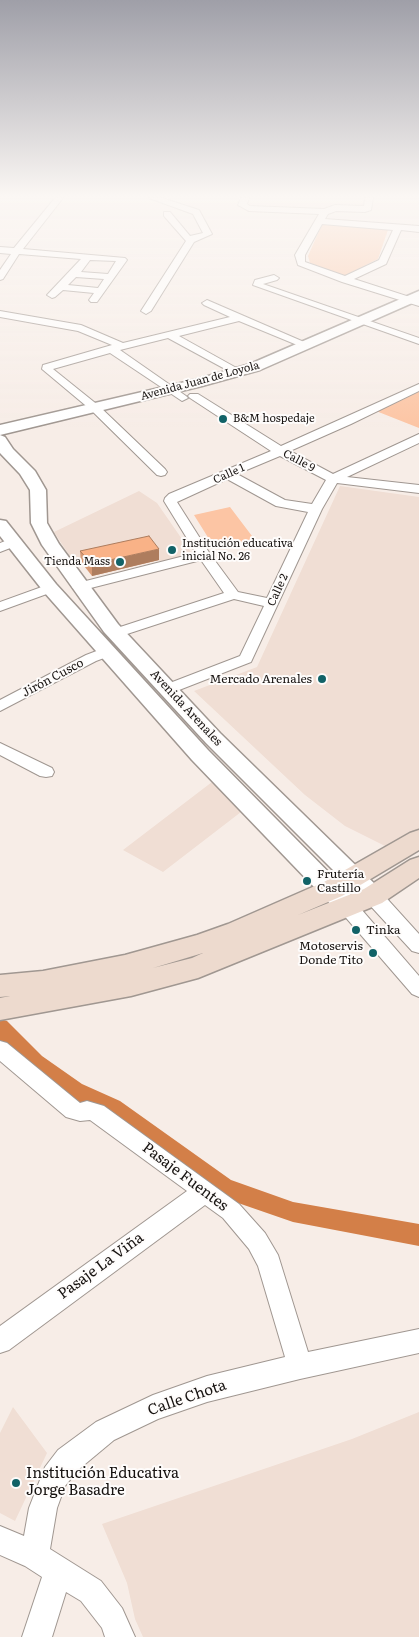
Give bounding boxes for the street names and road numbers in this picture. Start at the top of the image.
street label: Avenida Juan de Loyola [139,359,261,403]
street label: Calle 9 [281,447,317,475]
street label: Calle 1 [211,461,247,487]
street label: Calle 2 [265,572,291,608]
street label: Jirón Cusco [20,656,86,700]
street label: Avenida Arenales [147,667,225,749]
street label: Pasaje Fuentes [138,1139,232,1215]
street label: Pasaje La Viña [55,1229,147,1303]
street label: Calle Chota [145,1376,229,1420]

